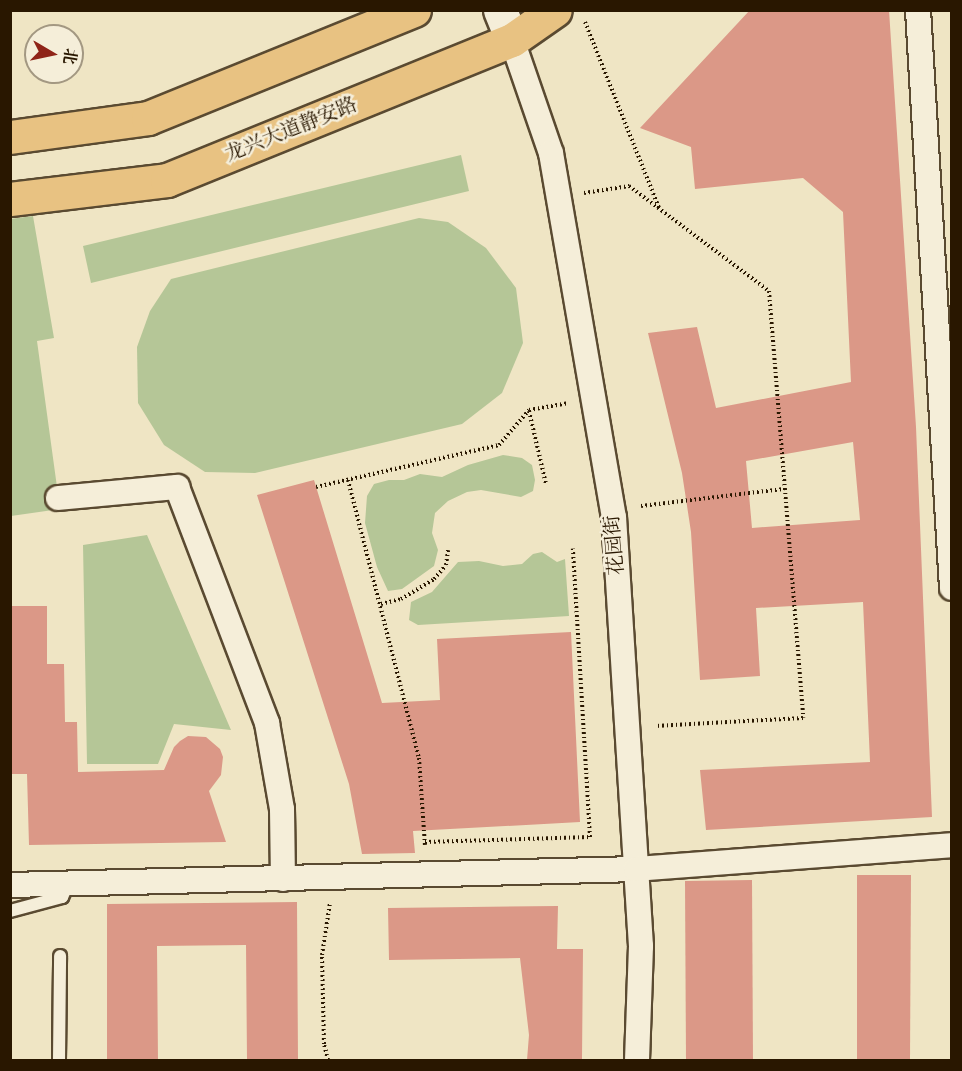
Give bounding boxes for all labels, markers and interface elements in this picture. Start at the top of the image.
north arrow [24,24,84,84]
text: 北 [59,47,81,66]
street label: 龙兴大道静安路 [222,93,360,167]
street label: 花园街 [600,514,630,576]

